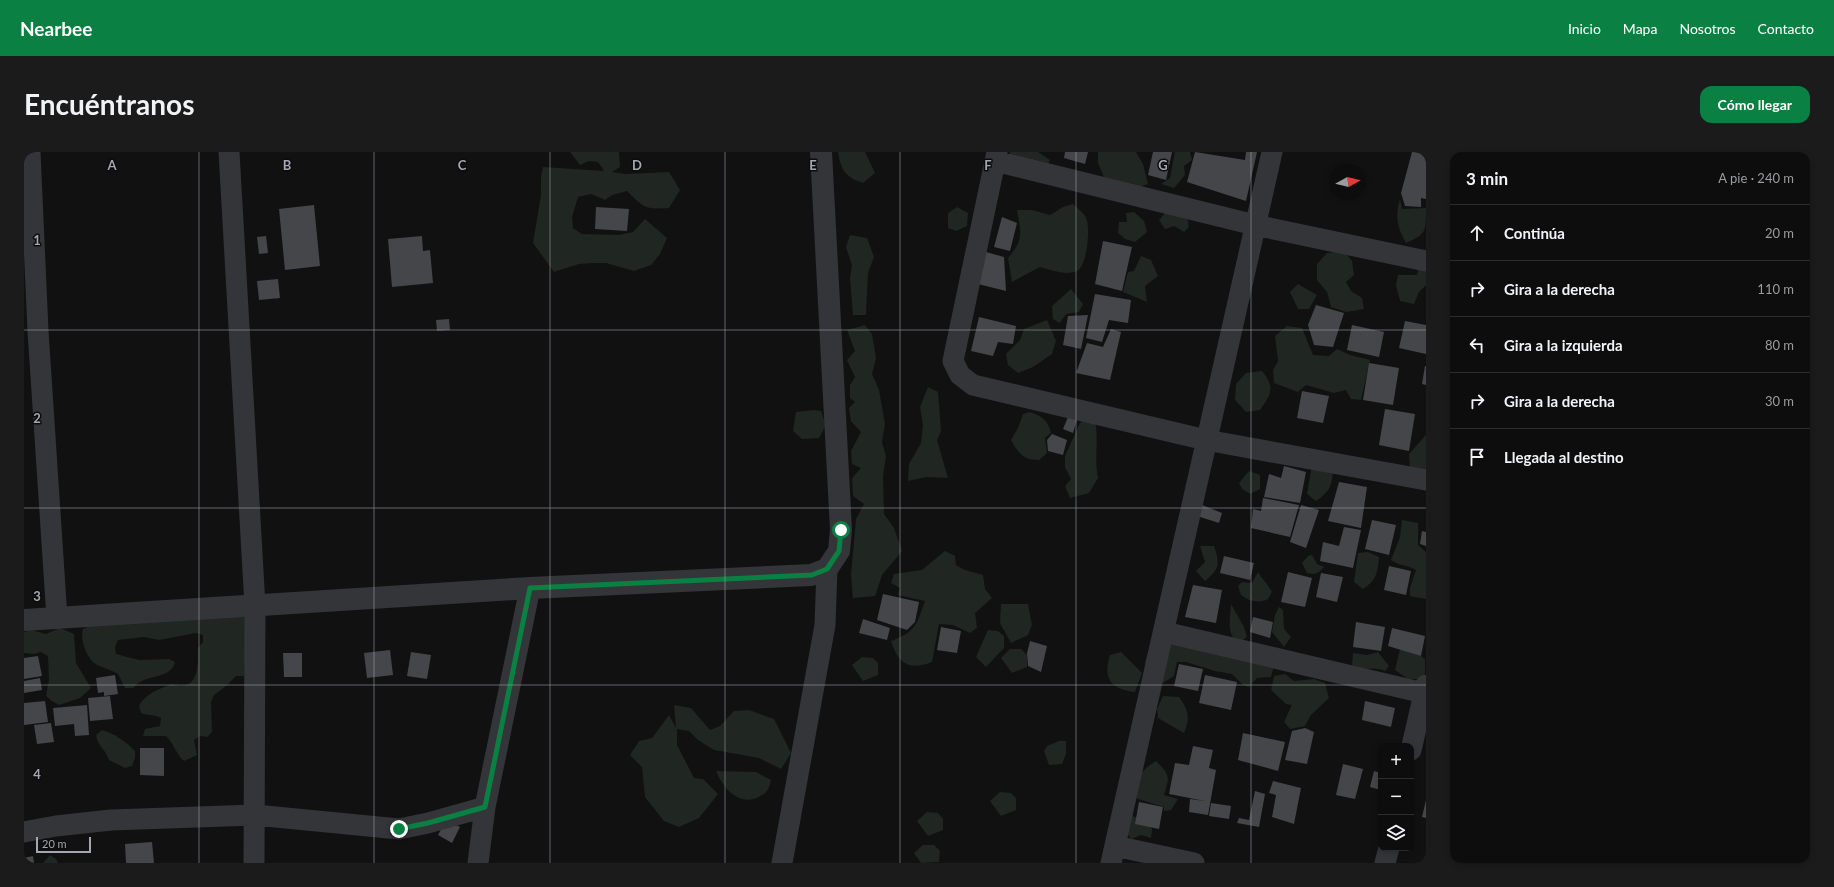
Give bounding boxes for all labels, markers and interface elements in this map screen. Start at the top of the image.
text: Nearbee [20,17,92,40]
text: Inicio [1568,20,1601,37]
text: Mapa [1623,20,1657,37]
text: Nosotros [1679,20,1736,37]
text: Contacto [1758,20,1814,37]
button: Cómo llegar [1700,86,1810,123]
text: Encuéntranos [24,87,195,121]
text: A [106,157,117,173]
text: B [283,157,292,173]
text: C [458,157,467,173]
text: D [632,157,642,173]
text: E [809,157,817,173]
text: F [984,157,992,173]
text: G [1158,157,1168,173]
north arrow [1330,164,1366,200]
text: 3 min [1466,168,1508,189]
text: A pie · 240 m [1718,170,1794,186]
icon: ahead [1466,222,1488,244]
text: Continúa [1504,224,1565,242]
text: 20 m [1765,225,1794,241]
text: 1 [33,232,41,248]
icon: right [1466,278,1488,300]
text: Gira a la derecha [1504,280,1615,298]
text: 110 m [1757,281,1794,297]
icon: left [1466,334,1488,356]
text: Gira a la izquierda [1504,336,1623,354]
text: 80 m [1765,337,1794,353]
icon: right [1466,390,1488,412]
text: Gira a la derecha [1504,392,1615,410]
text: 30 m [1765,393,1794,409]
text: 2 [33,410,41,426]
icon: arrive [1466,446,1488,468]
text: Llegada al destino [1504,448,1624,466]
route start [832,521,850,539]
text: 3 [33,588,41,604]
map controls [1378,743,1414,851]
button: + [1378,743,1414,779]
text: 4 [33,766,41,782]
button: − [1378,779,1414,815]
button: layers [1378,815,1414,851]
route end [390,820,408,838]
scale bar [36,835,91,854]
text: 20 m [42,837,67,850]

